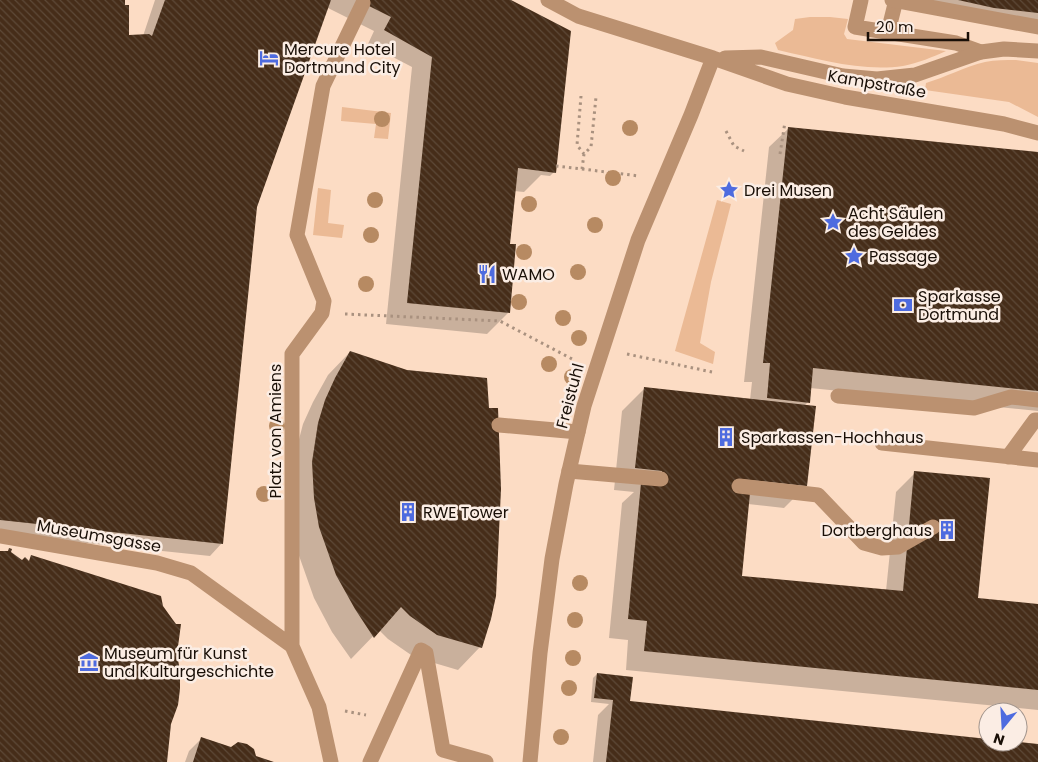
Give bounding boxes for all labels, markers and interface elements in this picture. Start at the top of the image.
scale bar [868,10,968,42]
text: 20 m [876,16,914,37]
place label: Mercure Hotel Dortmund City [284,38,401,79]
hotel icon: Mercure Hotel Dortmund City [258,47,280,69]
street label: Kampstraße [826,64,928,104]
place icon: Drei Musen [718,179,740,201]
place label: Drei Musen [744,179,832,202]
place label: Acht Säulen des Geldes [848,202,943,243]
place icon: Acht Säulen des Geldes [822,211,844,233]
place icon: Passage [843,245,865,267]
place label: Passage [869,245,937,268]
restaurant icon: WAMO [476,263,498,285]
place label: WAMO [502,263,555,286]
place label: Sparkasse Dortmund [918,285,1001,326]
bank icon: Sparkasse Dortmund [892,294,914,316]
street label: Freistuhl [550,361,590,431]
street label: Platz von Amiens [264,364,287,498]
building icon: Sparkassen-Hochhaus [715,426,737,448]
place label: Sparkassen-Hochhaus [741,426,924,449]
building icon: RWE Tower [397,501,419,523]
place label: RWE Tower [423,501,509,524]
street label: Museumsgasse [35,514,163,558]
place label: Dortberghaus [821,519,932,542]
building icon: Dortberghaus [936,519,958,541]
place label: Museum für Kunst und Kulturgeschichte [104,642,274,683]
museum icon: Museum für Kunst und Kulturgeschichte [78,651,100,673]
north arrow [978,702,1028,752]
text: N [991,728,1007,751]

